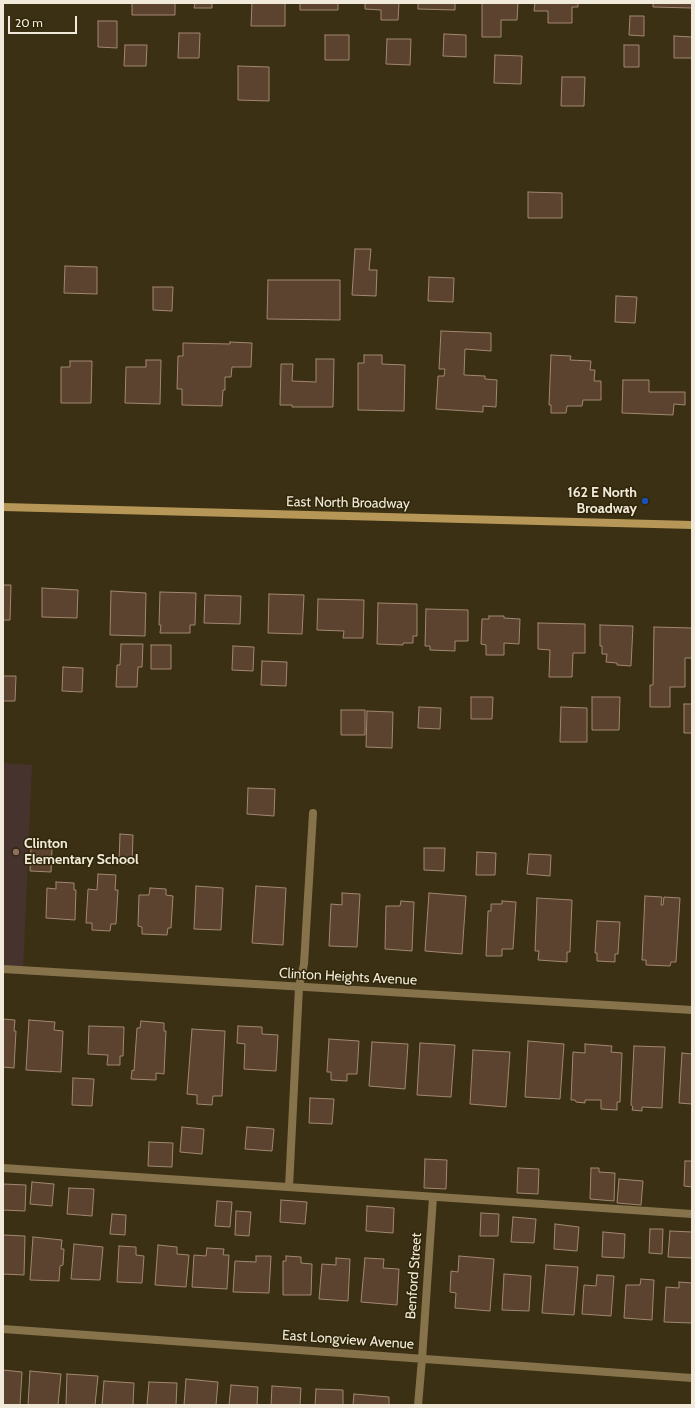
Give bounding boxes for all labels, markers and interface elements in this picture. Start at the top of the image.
scale bar [10,8,79,34]
text: 20 m [15,15,43,30]
place label: 162 E North Broadway [567,485,637,518]
street label: East North Broadway [286,494,410,512]
marker: 162 E North Broadway [640,496,650,506]
place label: Clinton Elementary School [24,836,139,868]
marker: Clinton Elementary School [11,847,21,857]
street label: Clinton Heights Avenue [279,965,417,989]
street label: Benford Street [403,1232,425,1320]
street label: East Longview Avenue [281,1327,415,1353]

